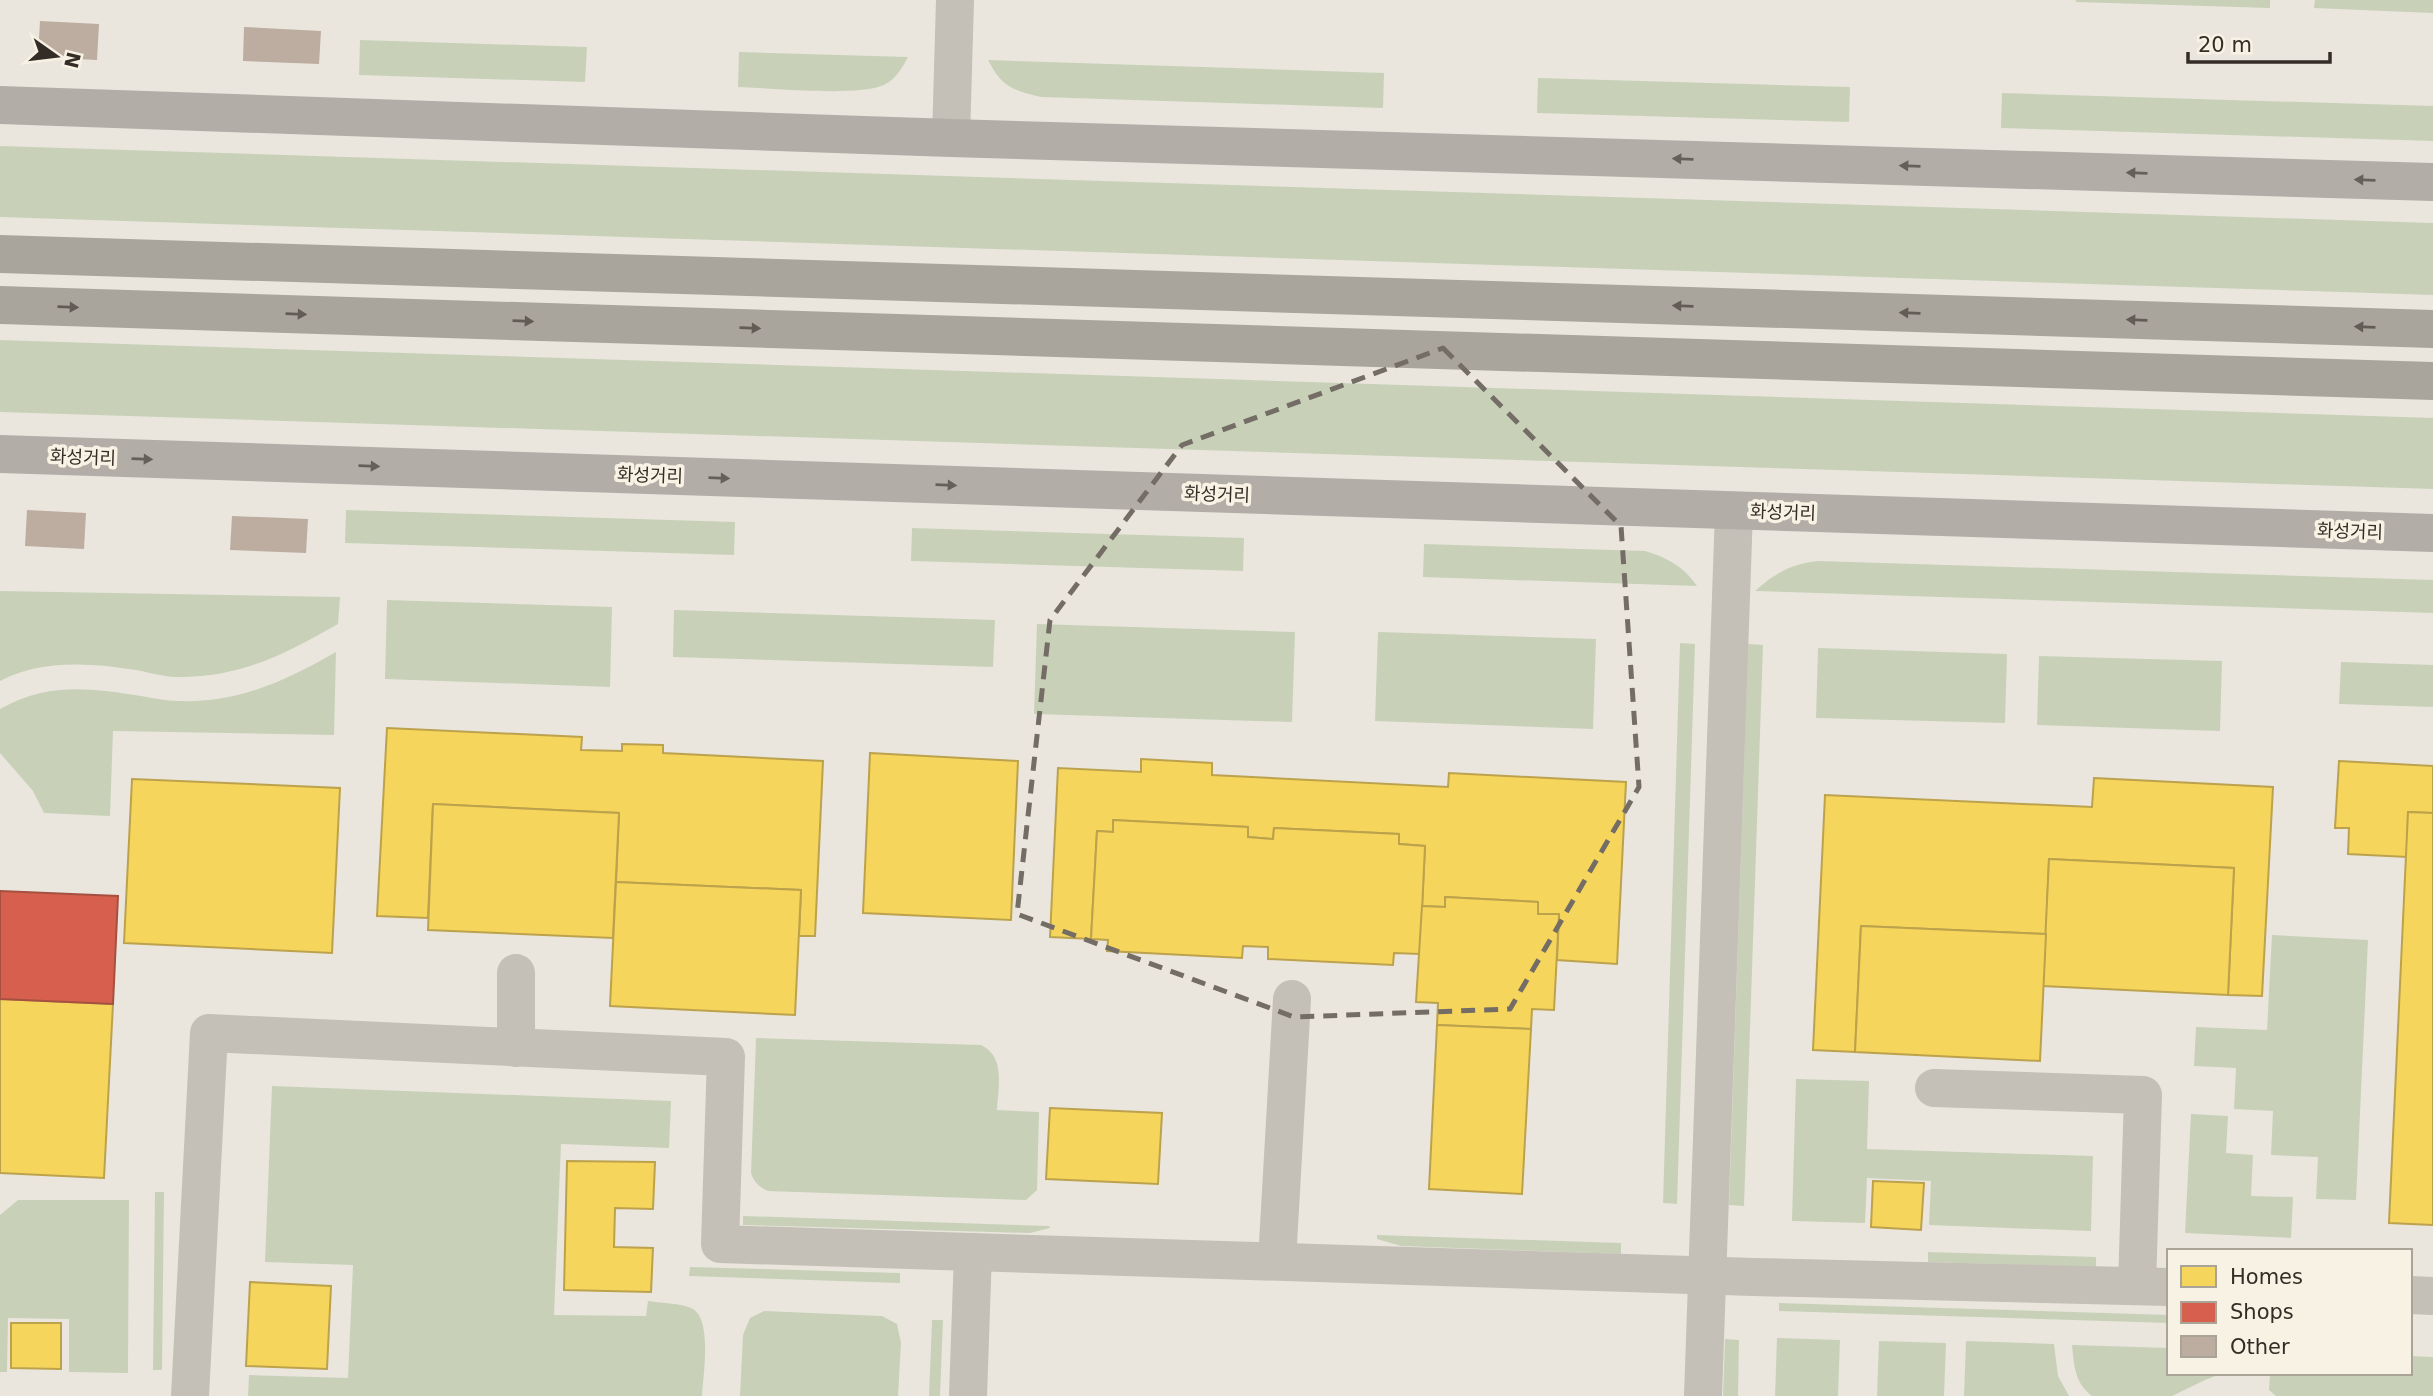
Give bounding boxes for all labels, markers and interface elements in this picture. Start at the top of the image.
north arrow [21,21,91,91]
scale bar [2188,21,2330,65]
text: 20 m [2198,33,2252,57]
text: N [60,50,85,70]
one-way arrow [1671,154,1693,165]
one-way arrow [1899,160,1921,172]
one-way arrow [2126,167,2148,179]
one-way arrow [2354,174,2376,185]
one-way arrow [1671,300,1693,311]
one-way arrow [57,301,79,313]
one-way arrow [1899,307,1921,318]
one-way arrow [285,309,307,320]
one-way arrow [2126,314,2148,325]
one-way arrow [512,316,534,327]
one-way arrow [2354,321,2376,332]
one-way arrow [740,323,762,334]
street label: 화성거리 [50,445,116,469]
one-way arrow [131,453,153,465]
one-way arrow [358,461,380,472]
street label: 화성거리 [617,463,683,487]
one-way arrow [708,472,730,483]
one-way arrow [935,479,957,491]
street label: 화성거리 [1184,482,1250,506]
street label: 화성거리 [1750,500,1816,524]
street label: 화성거리 [2317,519,2383,543]
legend [2167,1249,2412,1375]
text: Homes [2230,1265,2303,1289]
text: Shops [2230,1300,2294,1324]
text: Other [2230,1335,2290,1359]

